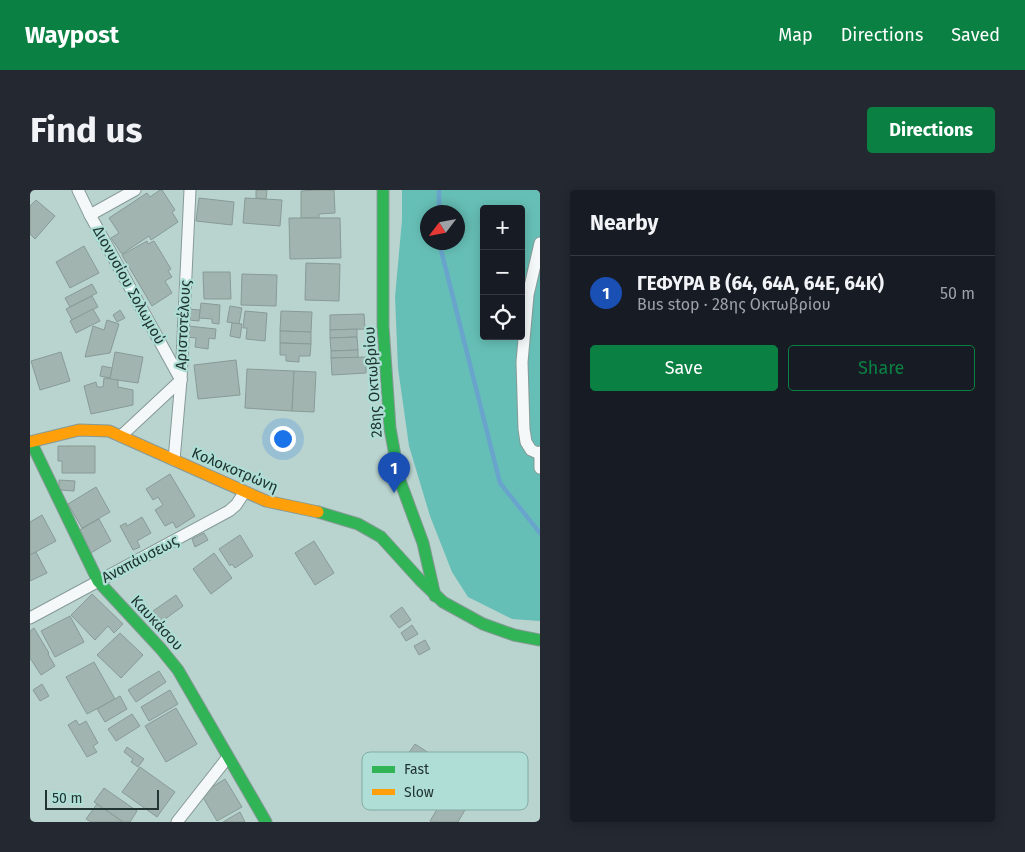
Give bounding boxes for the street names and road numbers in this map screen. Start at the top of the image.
street label: Διονυσίου Σολωμού [89,223,169,347]
street label: Αριστοτέλους [172,279,194,371]
street label: 28ης Οκτωβρίου [360,326,386,438]
street label: Κολοκοτρώνη [189,444,281,496]
street label: Αναπάυσεως [98,531,182,587]
street label: Καυκάσου [127,592,187,654]

